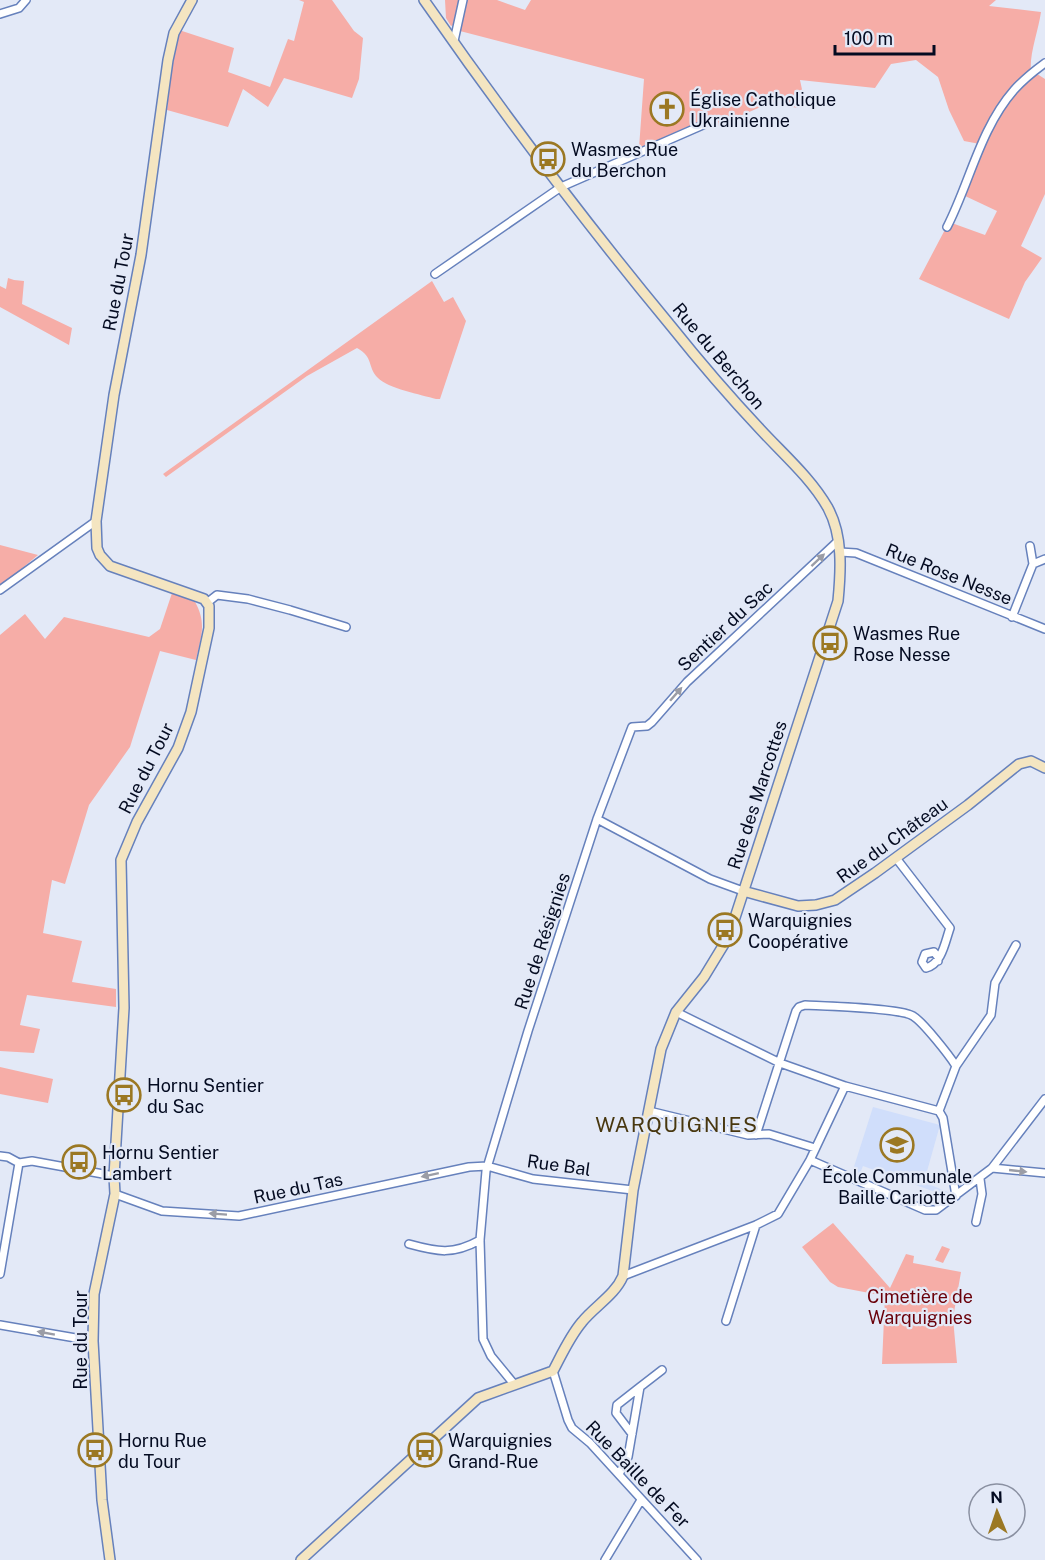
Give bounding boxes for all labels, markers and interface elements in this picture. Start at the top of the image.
scale bar [835,18,934,56]
text: 100 m [844,28,893,49]
place label: Église Catholique Ukrainienne [690,88,836,131]
church icon: Église Catholique Ukrainienne [649,91,685,127]
place label: Wasmes Rue du Berchon [571,139,678,181]
bus stop icon: Wasmes Rue du Berchon [530,141,566,177]
street label: Rue du Tour [98,231,138,333]
street label: Rue du Berchon [669,299,769,413]
street label: Rue Rose Nesse [883,539,1015,609]
one-way arrow [810,554,824,568]
street label: Sentier du Sac [673,577,777,675]
place label: Wasmes Rue Rose Nesse [853,623,960,665]
bus stop icon: Wasmes Rue Rose Nesse [812,625,848,661]
one-way arrow [669,687,682,702]
street label: Rue des Marcottes [723,718,791,872]
street label: Rue du Tour [114,719,178,817]
street label: Rue du Château [833,793,951,887]
street label: Rue de Résignies [510,870,574,1012]
place label: Warquignies Coopérative [748,910,852,952]
bus stop icon: Warquignies Coopérative [707,912,743,948]
place label: Hornu Sentier du Sac [147,1075,264,1117]
bus stop icon: Hornu Sentier du Sac [106,1077,142,1113]
district label: WARQUIGNIES [595,1112,759,1137]
school or university icon: École Communale Baille Cariotte [879,1127,915,1163]
place label: Hornu Sentier Lambert [102,1142,219,1184]
bus stop icon: Hornu Sentier Lambert [61,1144,97,1180]
street label: Rue Bal [526,1150,592,1180]
place label: École Communale Baille Cariotte [822,1165,972,1208]
one-way arrow [1009,1166,1028,1176]
street label: Rue du Tas [251,1168,345,1208]
one-way arrow [420,1171,439,1180]
one-way arrow [209,1210,228,1219]
park label: Cimetière de Warquignies [867,1286,973,1328]
street label: Rue du Tour [70,1290,91,1390]
one-way arrow [37,1328,56,1337]
street label: Rue Baille de Fer [582,1416,694,1532]
place label: Hornu Rue du Tour [118,1430,207,1472]
place label: Warquignies Grand-Rue [448,1430,552,1472]
bus stop icon: Hornu Rue du Tour [77,1432,113,1468]
bus stop icon: Warquignies Grand-Rue [407,1432,443,1468]
north arrow [967,1482,1027,1542]
text: N [990,1488,1003,1507]

